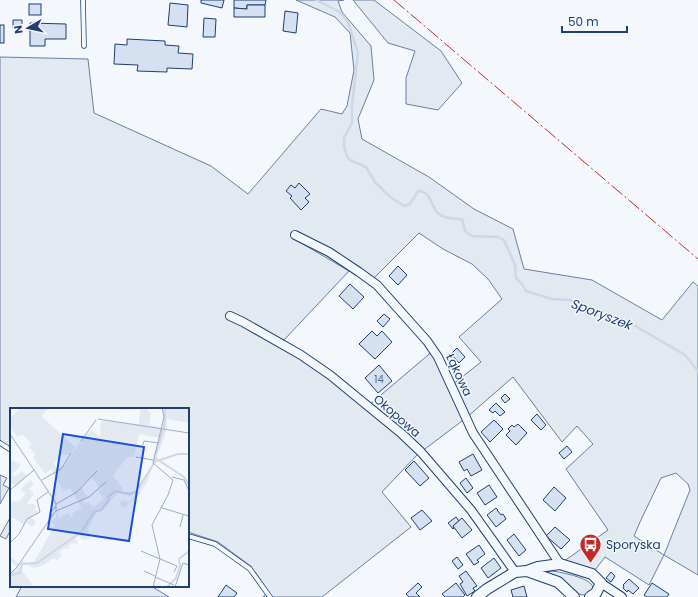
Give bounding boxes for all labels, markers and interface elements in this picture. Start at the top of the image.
north arrow [8,8,48,48]
scale bar [562,8,627,34]
text: 50 m [568,13,599,30]
text: N [10,24,27,35]
water label: Sporyszek [568,294,636,335]
street label: Łąkowa [442,351,477,399]
house number: 14 [374,372,384,387]
street label: Okopowa [370,390,424,441]
inset map [10,408,189,587]
bus stop icon: Sporyska [578,532,604,565]
place label: Sporyska [606,536,661,553]

